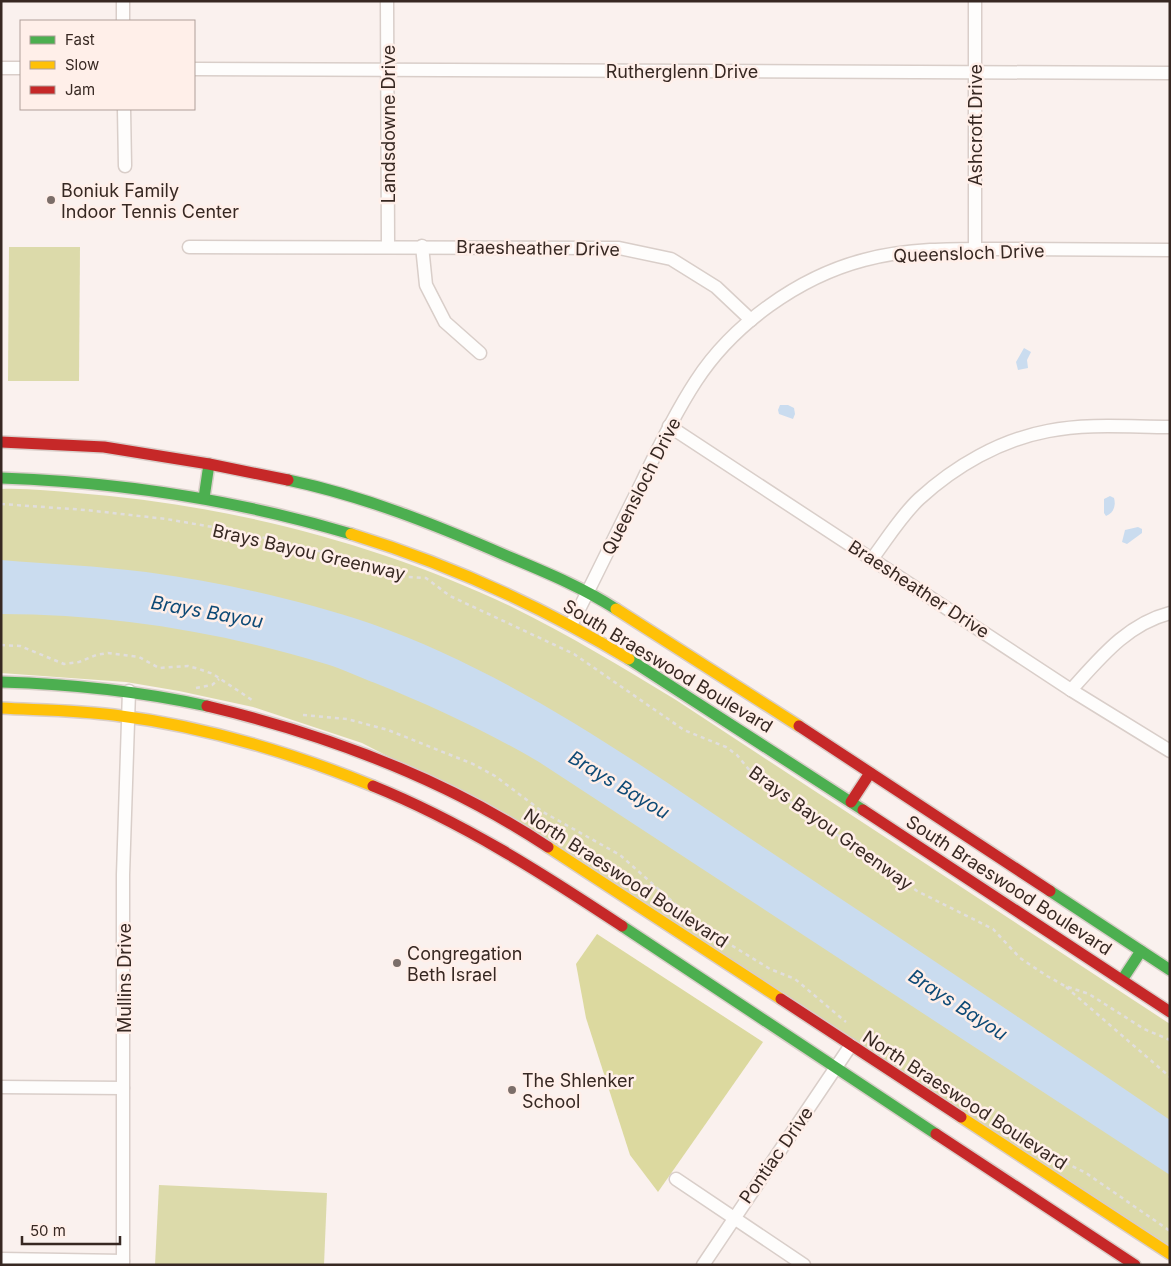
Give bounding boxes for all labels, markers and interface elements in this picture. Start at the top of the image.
legend [20,20,195,110]
text: Fast [65,30,95,49]
street label: Landsdowne Drive [378,45,399,203]
text: Slow [65,55,99,74]
street label: Rutherglenn Drive [606,61,758,82]
street label: Ashcroft Drive [965,64,986,186]
text: Jam [65,80,95,99]
place label: Boniuk Family Indoor Tennis Center [61,180,239,222]
marker: Boniuk Family Indoor Tennis Center [45,194,57,206]
street label: Braesheather Drive [456,236,620,260]
street label: Queensloch Drive [893,240,1045,266]
street label: Queensloch Drive [597,414,685,558]
street label: Brays Bayou Greenway [211,520,407,584]
street label: Braesheather Drive [845,536,993,642]
water label: Brays Bayou [149,591,265,633]
street label: South Braeswood Boulevard [559,595,777,737]
water label: Brays Bayou [564,746,674,824]
street label: Brays Bayou Greenway [745,762,917,894]
street label: North Braeswood Boulevard [520,804,732,952]
street label: South Braeswood Boulevard [902,811,1116,959]
street label: Mullins Drive [114,923,135,1033]
place label: Congregation Beth Israel [407,943,522,985]
marker: Congregation Beth Israel [391,957,403,969]
water label: Brays Bayou [904,964,1012,1046]
street label: North Braeswood Boulevard [859,1026,1071,1174]
place label: The Shlenker School [522,1070,634,1112]
marker: The Shlenker School [506,1084,518,1096]
street label: Pontiac Drive [735,1103,817,1207]
scale bar [22,1214,120,1246]
text: 50 m [30,1221,66,1240]

